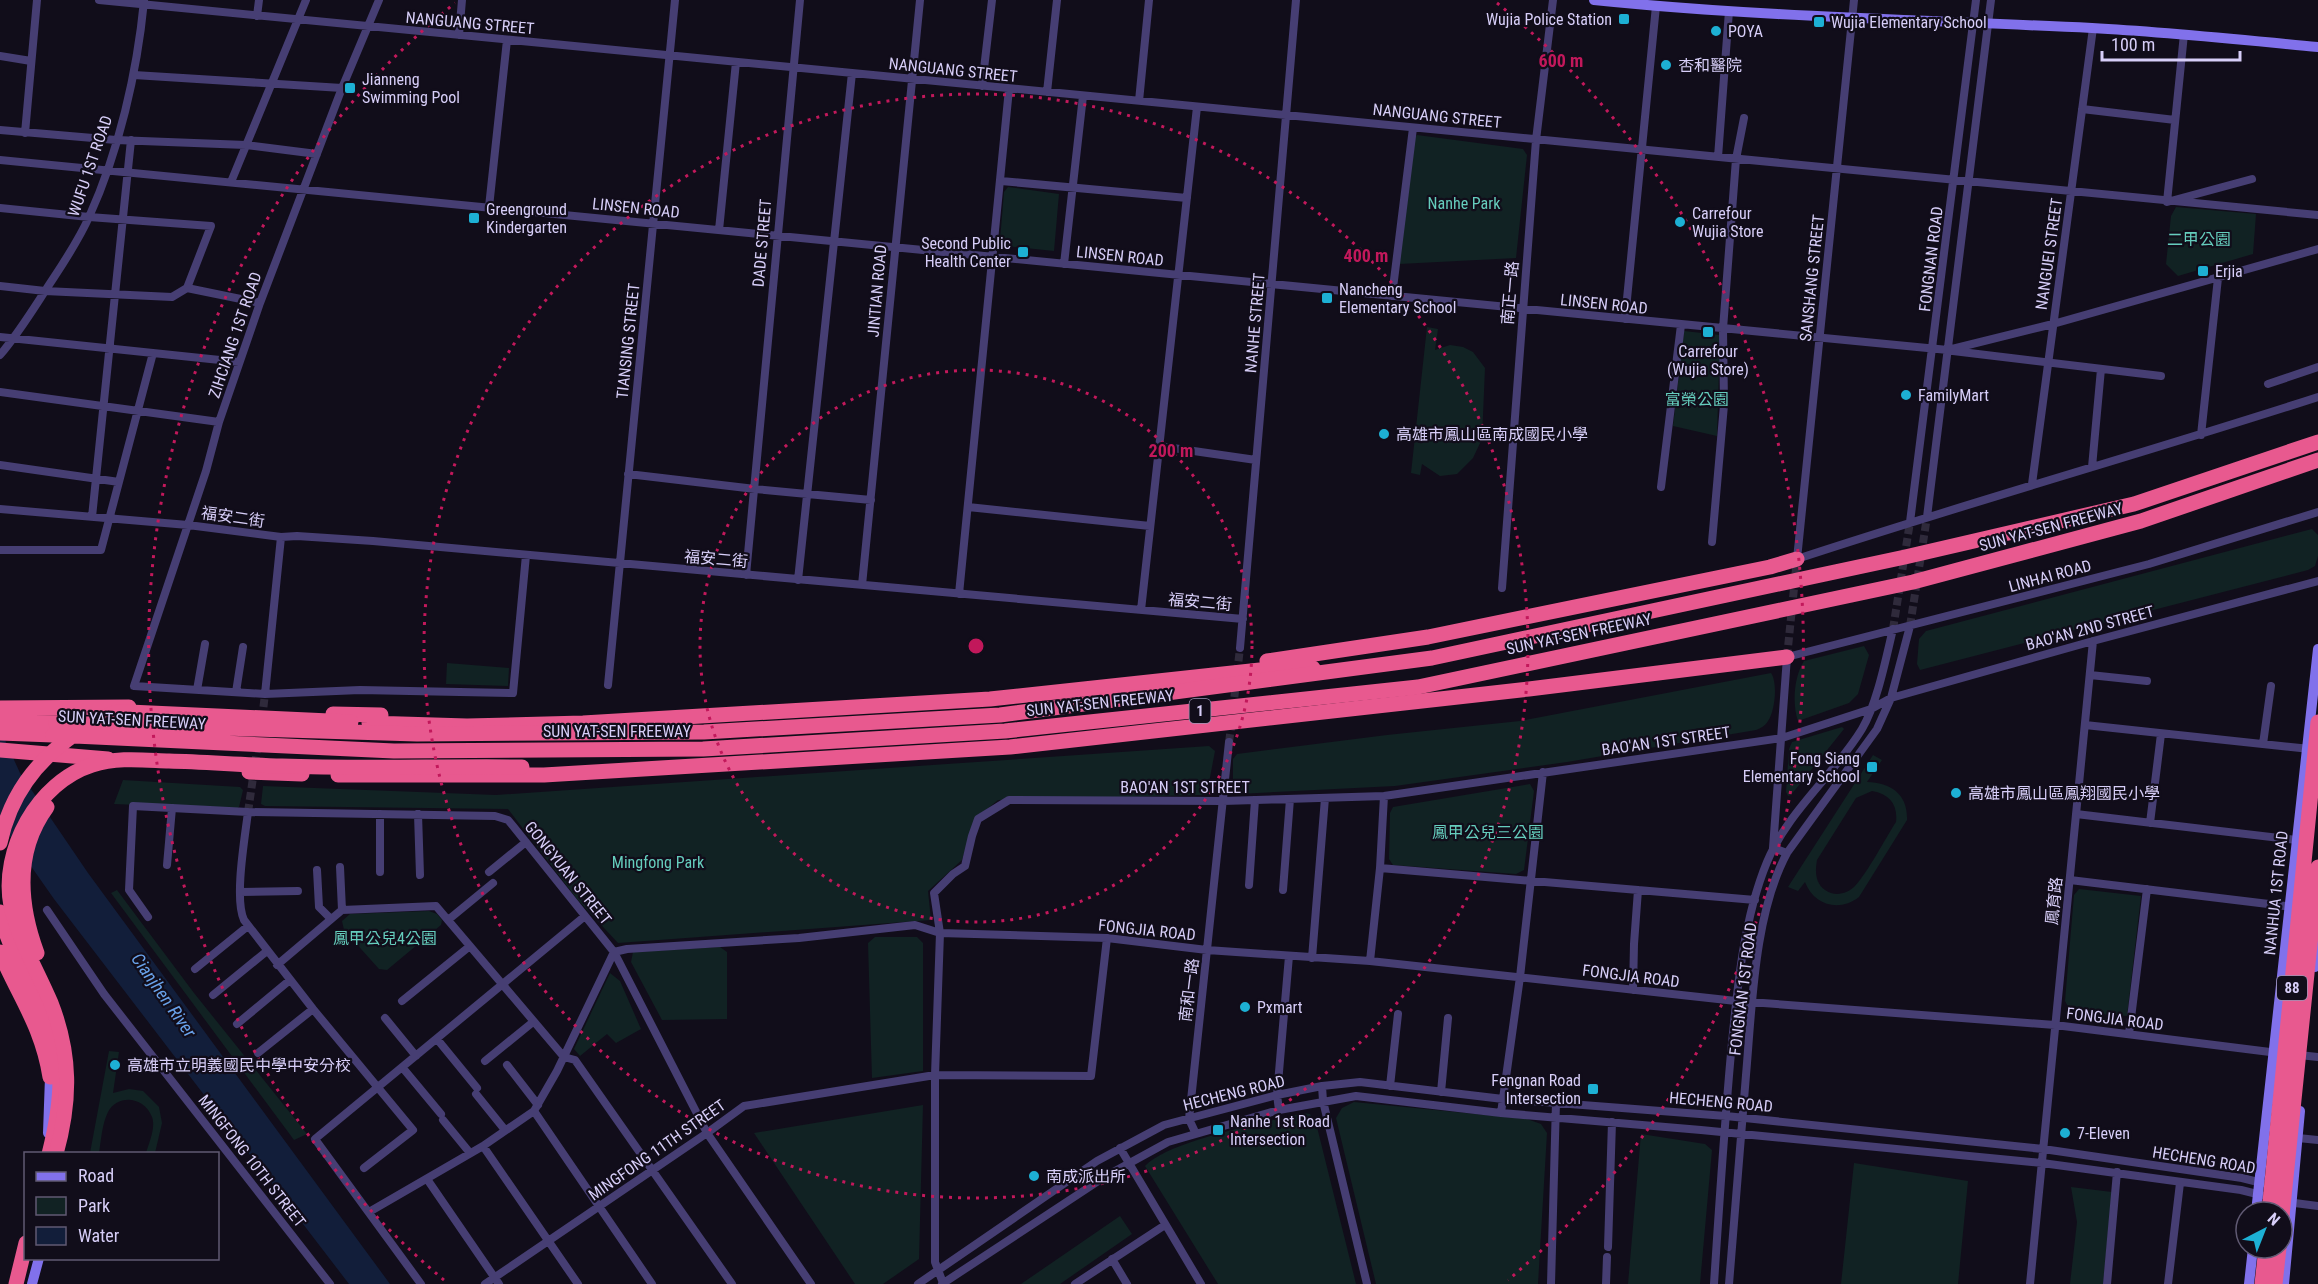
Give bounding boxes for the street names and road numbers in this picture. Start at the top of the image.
street label: NANGUANG STREET [405,8,535,38]
street label: NANGUANG STREET [888,54,1018,86]
street label: NANGUANG STREET [1372,100,1502,132]
street label: WUFU 1ST ROAD [64,113,116,219]
street label: LINSEN ROAD [591,194,681,222]
street label: NANGUEI STREET [2032,197,2066,311]
street label: DADE STREET [749,198,775,288]
street label: FONGNAN ROAD [1915,205,1947,313]
street label: SANSHANG STREET [1796,214,1828,342]
street label: LINSEN ROAD [1075,242,1165,270]
street label: JINTIAN ROAD [863,244,891,338]
street label: 南正一路 [1498,260,1522,326]
street label: ZIHCIANG 1ST ROAD [205,270,265,400]
street label: NANHE STREET [1241,272,1269,374]
street label: TIANSING STREET [612,282,644,400]
street label: LINSEN ROAD [1559,290,1649,318]
street label: SUN YAT-SEN FREEWAY [1977,499,2125,555]
street label: 福安二街 [200,503,266,531]
street label: 福安二街 [683,547,749,571]
street label: LINHAI ROAD [2007,556,2093,596]
street label: 福安二街 [1167,590,1233,614]
street label: BAO'AN 2ND STREET [2024,602,2156,654]
street label: SUN YAT-SEN FREEWAY [1505,609,1654,659]
street label: SUN YAT-SEN FREEWAY [1025,686,1175,720]
road number: 1 [1190,699,1210,723]
street label: SUN YAT-SEN FREEWAY [58,707,207,733]
street label: SUN YAT-SEN FREEWAY [543,722,692,741]
street label: BAO'AN 1ST STREET [1601,723,1731,759]
street label: BAO'AN 1ST STREET [1120,778,1250,797]
street label: GONGYUAN STREET [521,818,615,928]
street label: NANHUA 1ST ROAD [2260,830,2292,956]
street label: 鳳育路 [2042,876,2066,926]
street label: FONGJIA ROAD [1097,915,1197,945]
street label: FONGNAN 1ST ROAD [1725,921,1761,1057]
street label: 南和一路 [1176,957,1202,1023]
street label: FONGJIA ROAD [1581,961,1681,991]
road number: 88 [2277,976,2307,1000]
street label: FONGJIA ROAD [2065,1004,2165,1034]
street label: HECHENG ROAD [1181,1071,1287,1115]
street label: HECHENG ROAD [1668,1088,1774,1116]
street label: MINGFONG 10TH STREET [194,1091,310,1231]
street label: MINGFONG 11TH STREET [585,1095,729,1205]
street label: HECHENG ROAD [2151,1142,2257,1178]

